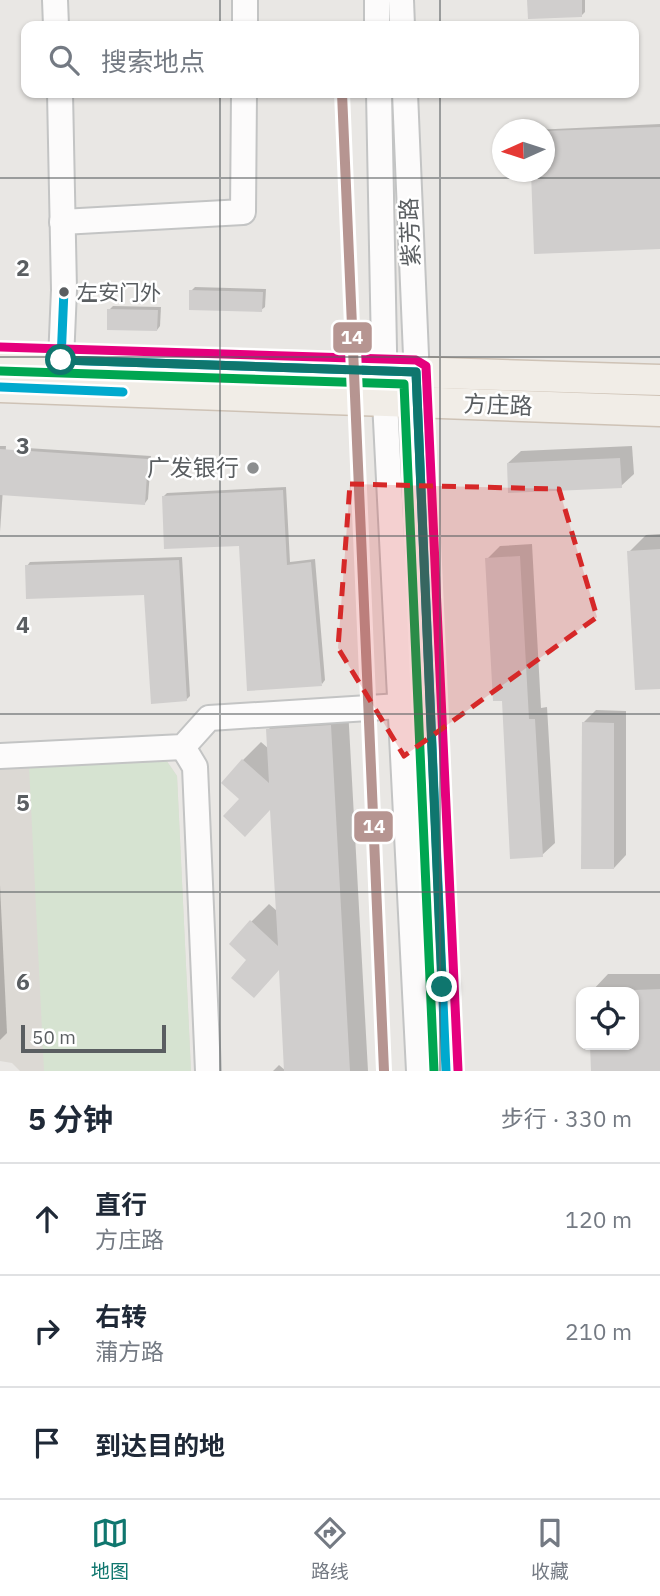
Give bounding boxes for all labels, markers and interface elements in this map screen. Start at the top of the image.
search box [21,21,639,98]
icon: search [45,41,83,79]
text: 搜索地点 [101,44,205,78]
north arrow [492,119,555,182]
street label: 紫芳路 [393,197,425,267]
text: 2 [16,252,30,282]
place label: 左安门外 [77,278,161,306]
marker: 左安门外 [57,285,71,299]
line badge: 14 [332,321,373,354]
text: 14 [341,325,363,349]
route start [45,344,76,375]
street label: 方庄路 [463,388,533,420]
text: 3 [16,430,30,460]
place label: 广发银行 [147,452,239,482]
marker: 广发银行 [245,460,261,476]
text: 4 [16,609,30,639]
text: 5 [16,787,30,817]
line badge: 14 [353,810,394,843]
text: 14 [363,814,385,838]
text: 6 [16,966,30,996]
route end [426,971,457,1002]
map controls [576,987,639,1050]
button: locate [576,987,639,1050]
scale bar [21,1022,166,1054]
text: 50 m [32,1025,76,1049]
text: 5 分钟 [28,1099,113,1138]
text: 步行 · 330 m [501,1103,632,1133]
text: 直行 [95,1187,147,1221]
icon: ahead [28,1200,66,1238]
text: 120 m [565,1204,632,1234]
text: 方庄路 [95,1224,164,1254]
text: 右转 [95,1299,147,1333]
icon: right [28,1312,66,1350]
text: 210 m [565,1316,632,1346]
text: 蒲方路 [95,1336,164,1366]
icon: arrive [28,1424,66,1462]
text: 到达目的地 [95,1428,225,1462]
tab: 地图 [91,1514,129,1583]
tab: 路线 [311,1514,349,1583]
tab: 收藏 [531,1514,569,1583]

